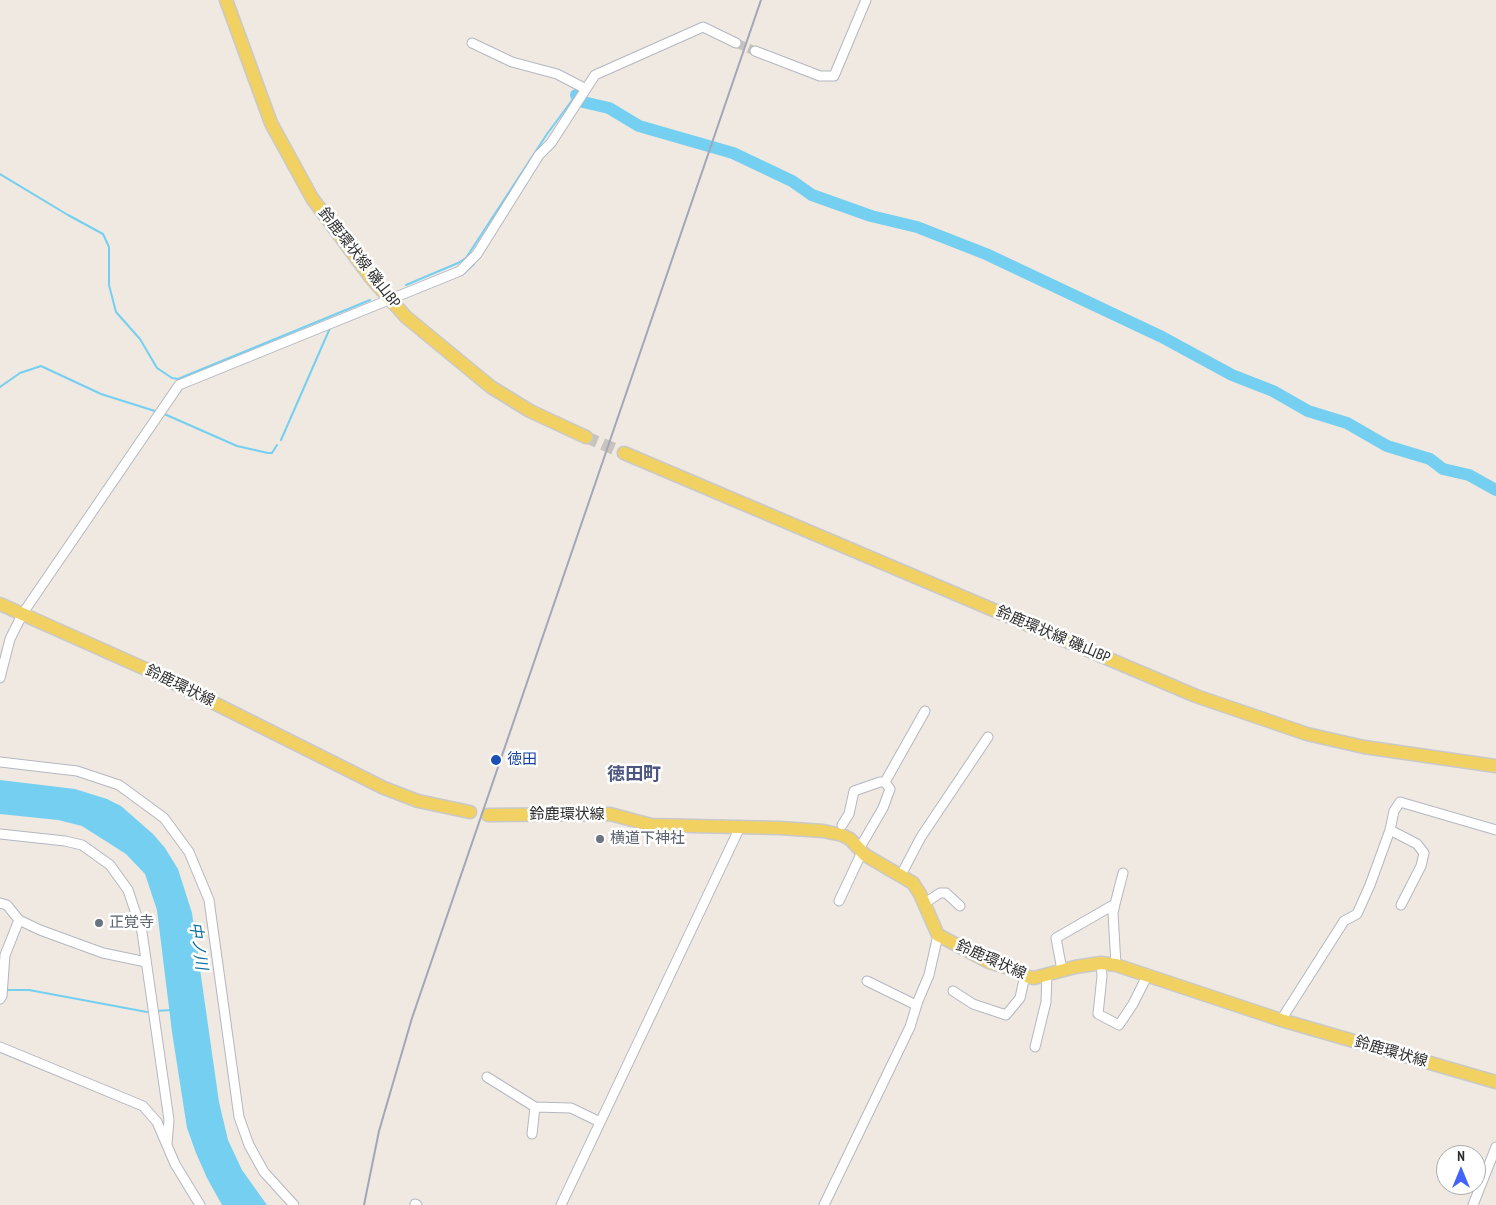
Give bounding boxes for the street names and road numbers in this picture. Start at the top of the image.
street label: 鈴鹿環状線 磯山BP [314,204,404,312]
street label: 鈴鹿環状線 磯山BP [993,603,1113,667]
street label: 鈴鹿環状線 [142,661,218,711]
street label: 鈴鹿環状線 [530,806,604,824]
street label: 鈴鹿環状線 [953,937,1029,983]
street label: 鈴鹿環状線 [1352,1033,1430,1071]

